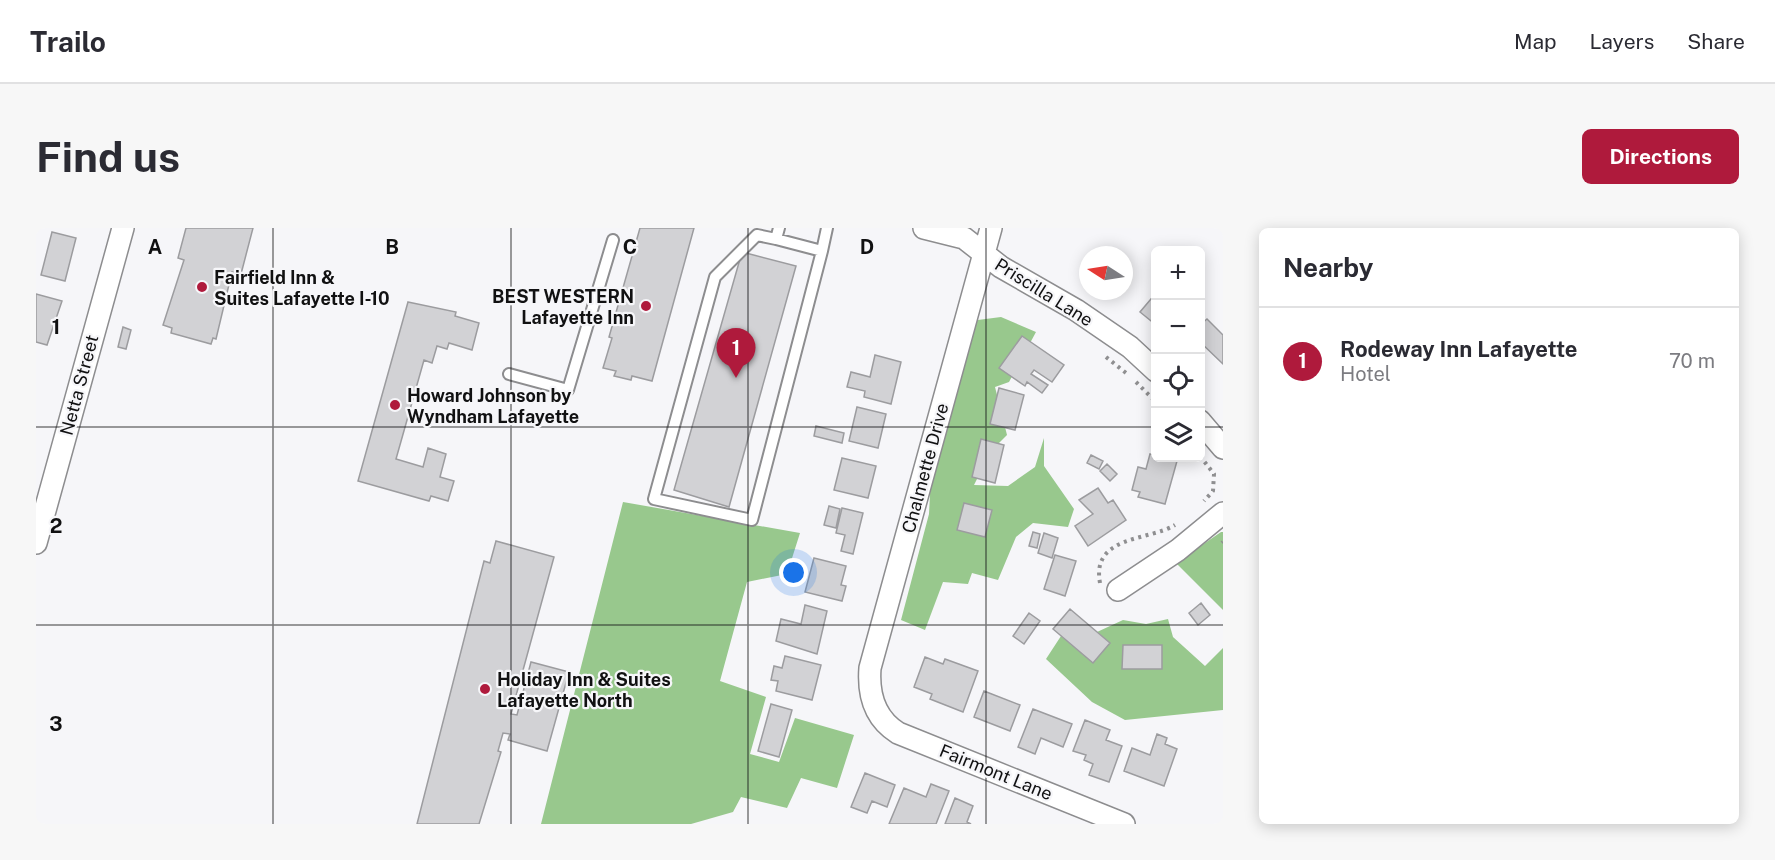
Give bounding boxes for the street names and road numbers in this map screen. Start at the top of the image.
street label: Priscilla Lane [991,253,1097,331]
street label: Netta Street [56,332,102,438]
street label: Chalmette Drive [898,401,952,535]
street label: Fairmont Lane [937,740,1055,804]

